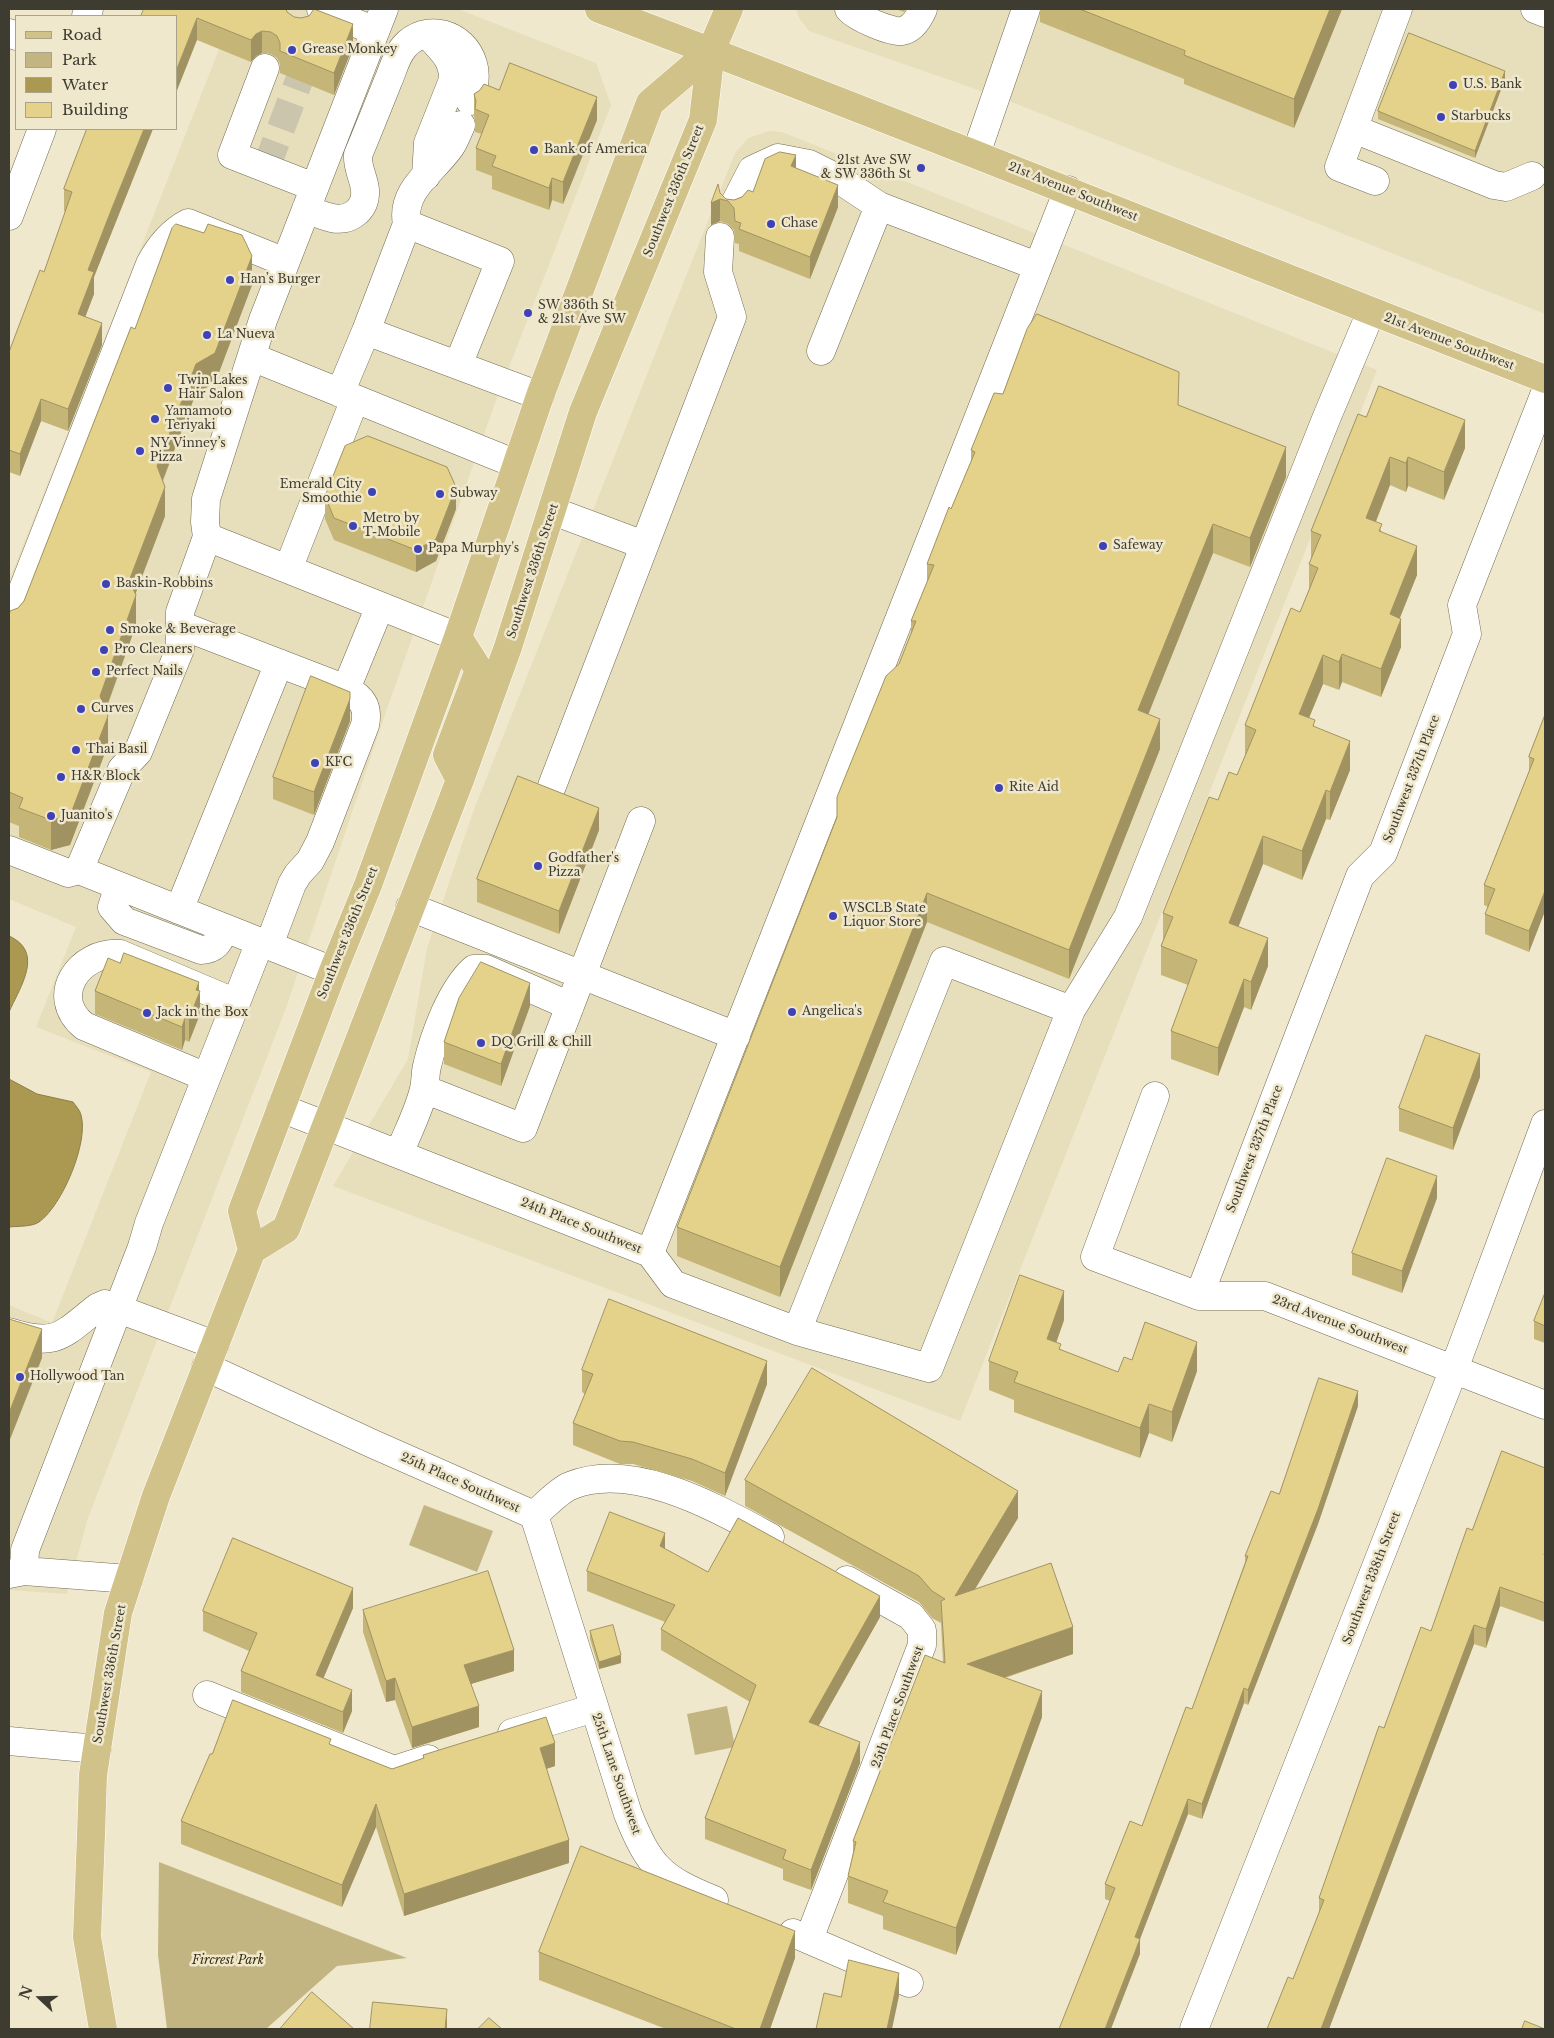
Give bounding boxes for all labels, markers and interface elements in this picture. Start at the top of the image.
legend [15,15,178,130]
text: Road [62,25,102,44]
place label: Grease Monkey [302,43,398,57]
marker: Grease Monkey [286,44,298,56]
text: Park [62,50,97,69]
text: Water [62,75,108,94]
place label: U.S. Bank [1463,78,1522,92]
marker: U.S. Bank [1447,79,1459,91]
text: Building [62,100,128,119]
place label: Starbucks [1451,110,1511,124]
marker: Starbucks [1435,111,1447,123]
street label: Southwest 336th Street [641,123,707,259]
place label: Bank of America [544,143,647,157]
marker: Bank of America [528,144,540,156]
place label: 21st Ave SW & SW 336th St [821,154,911,182]
street label: 21st Avenue Southwest [1006,159,1140,225]
marker: 21st Ave SW & SW 336th St [915,162,927,174]
place label: Chase [781,217,818,231]
marker: Chase [765,218,777,230]
place label: Han’s Burger [240,273,320,287]
marker: Han’s Burger [224,274,236,286]
place label: SW 336th St & 21st Ave SW [538,299,626,327]
marker: SW 336th St & 21st Ave SW [522,307,534,319]
street label: 21st Avenue Southwest [1382,310,1516,374]
place label: La Nueva [217,328,275,342]
marker: La Nueva [201,329,213,341]
place label: Twin Lakes Hair Salon [178,374,247,402]
marker: Twin Lakes Hair Salon [162,382,174,394]
place label: Yamamoto Teriyaki [165,405,232,433]
marker: Yamamoto Teriyaki [149,413,161,425]
place label: NY Vinney’s Pizza [150,437,226,465]
marker: NY Vinney’s Pizza [134,445,146,457]
place label: Emerald City Smoothie [280,478,362,506]
marker: Emerald City Smoothie [366,486,378,498]
place label: Subway [450,487,498,501]
marker: Subway [434,488,446,500]
street label: Southwest 336th Street [504,502,562,640]
place label: Metro by T-Mobile [363,512,420,540]
marker: Metro by T-Mobile [347,520,359,532]
place label: Safeway [1113,539,1163,553]
marker: Safeway [1097,540,1109,552]
place label: Papa Murphy's [428,542,519,556]
marker: Papa Murphy's [412,543,424,555]
place label: Baskin-Robbins [116,577,213,591]
marker: Baskin-Robbins [100,578,112,590]
place label: Smoke & Beverage [120,623,236,637]
marker: Smoke & Beverage [104,624,116,636]
place label: Pro Cleaners [114,643,192,657]
marker: Pro Cleaners [98,644,110,656]
place label: Perfect Nails [106,665,183,679]
marker: Perfect Nails [90,666,102,678]
place label: Curves [91,702,134,716]
marker: Curves [75,703,87,715]
street label: Southwest 337th Place [1381,713,1443,845]
place label: Thai Basil [86,743,147,757]
marker: Thai Basil [70,744,82,756]
place label: KFC [325,756,352,770]
marker: KFC [309,757,321,769]
place label: H&R Block [71,770,140,784]
marker: H&R Block [55,771,67,783]
place label: Rite Aid [1009,781,1059,795]
marker: Rite Aid [993,782,1005,794]
place label: Juanito's [61,809,113,823]
marker: Juanito's [45,810,57,822]
place label: Godfather's Pizza [548,852,619,880]
marker: Godfather's Pizza [532,860,544,872]
street label: Southwest 336th Street [315,865,381,1001]
place label: WSCLB State Liquor Store [843,902,926,930]
marker: WSCLB State Liquor Store [827,910,839,922]
place label: Angelica's [802,1005,862,1019]
place label: Jack in the Box [157,1006,248,1020]
marker: Angelica's [786,1006,798,1018]
marker: Jack in the Box [141,1007,153,1019]
place label: DQ Grill & Chill [491,1036,592,1050]
marker: DQ Grill & Chill [475,1037,487,1049]
street label: Southwest 337th Place [1224,1083,1286,1215]
street label: 24th Place Southwest [518,1195,644,1257]
street label: 23rd Avenue Southwest [1270,1292,1410,1358]
place label: Hollywood Tan [30,1370,125,1384]
marker: Hollywood Tan [14,1371,26,1383]
street label: 25th Place Southwest [398,1450,522,1516]
street label: Southwest 338th Street [1340,1510,1404,1646]
street label: Southwest 336th Street [91,1603,129,1745]
street label: 25th Place Southwest [869,1644,927,1770]
street label: 25th Lane Southwest [588,1711,644,1837]
park label: Fircrest Park [192,1954,264,1968]
north arrow [15,1973,65,2023]
text: N [15,1983,37,2002]

